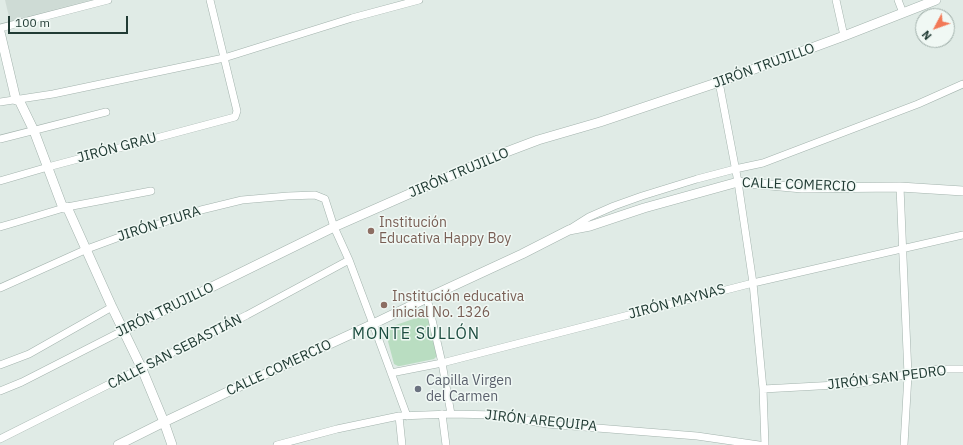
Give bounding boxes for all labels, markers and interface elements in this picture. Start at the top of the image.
scale bar [10,8,130,34]
north arrow [915,8,955,48]
text: 100 m [15,15,50,30]
text: N [919,28,935,43]
street label: JIRÓN TRUJILLO [711,40,817,92]
street label: JIRÓN GRAU [75,129,159,167]
street label: JIRÓN TRUJILLO [406,144,512,202]
street label: CALLE COMERCIO [742,175,856,195]
street label: JIRÓN PIURA [115,203,203,245]
place label: Institución Educativa Happy Boy [379,215,511,248]
marker: Institución Educativa Happy Boy [366,226,376,236]
street label: JIRÓN TRUJILLO [113,279,217,341]
street label: JIRÓN MAYNAS [627,281,727,323]
place label: Institución educativa inicial No. 1326 [392,289,524,322]
marker: Institución educativa inicial No. 1326 [379,300,389,310]
street label: CALLE SAN SEBASTIÁN [105,311,245,393]
district label: MONTE SULLÓN [352,324,480,344]
street label: CALLE COMERCIO [224,336,334,400]
street label: JIRÓN SAN PEDRO [827,362,947,394]
place label: Capilla Virgen del Carmen [426,373,512,406]
marker: Capilla Virgen del Carmen [413,384,423,394]
street label: JIRÓN AREQUIPA [484,407,598,435]

